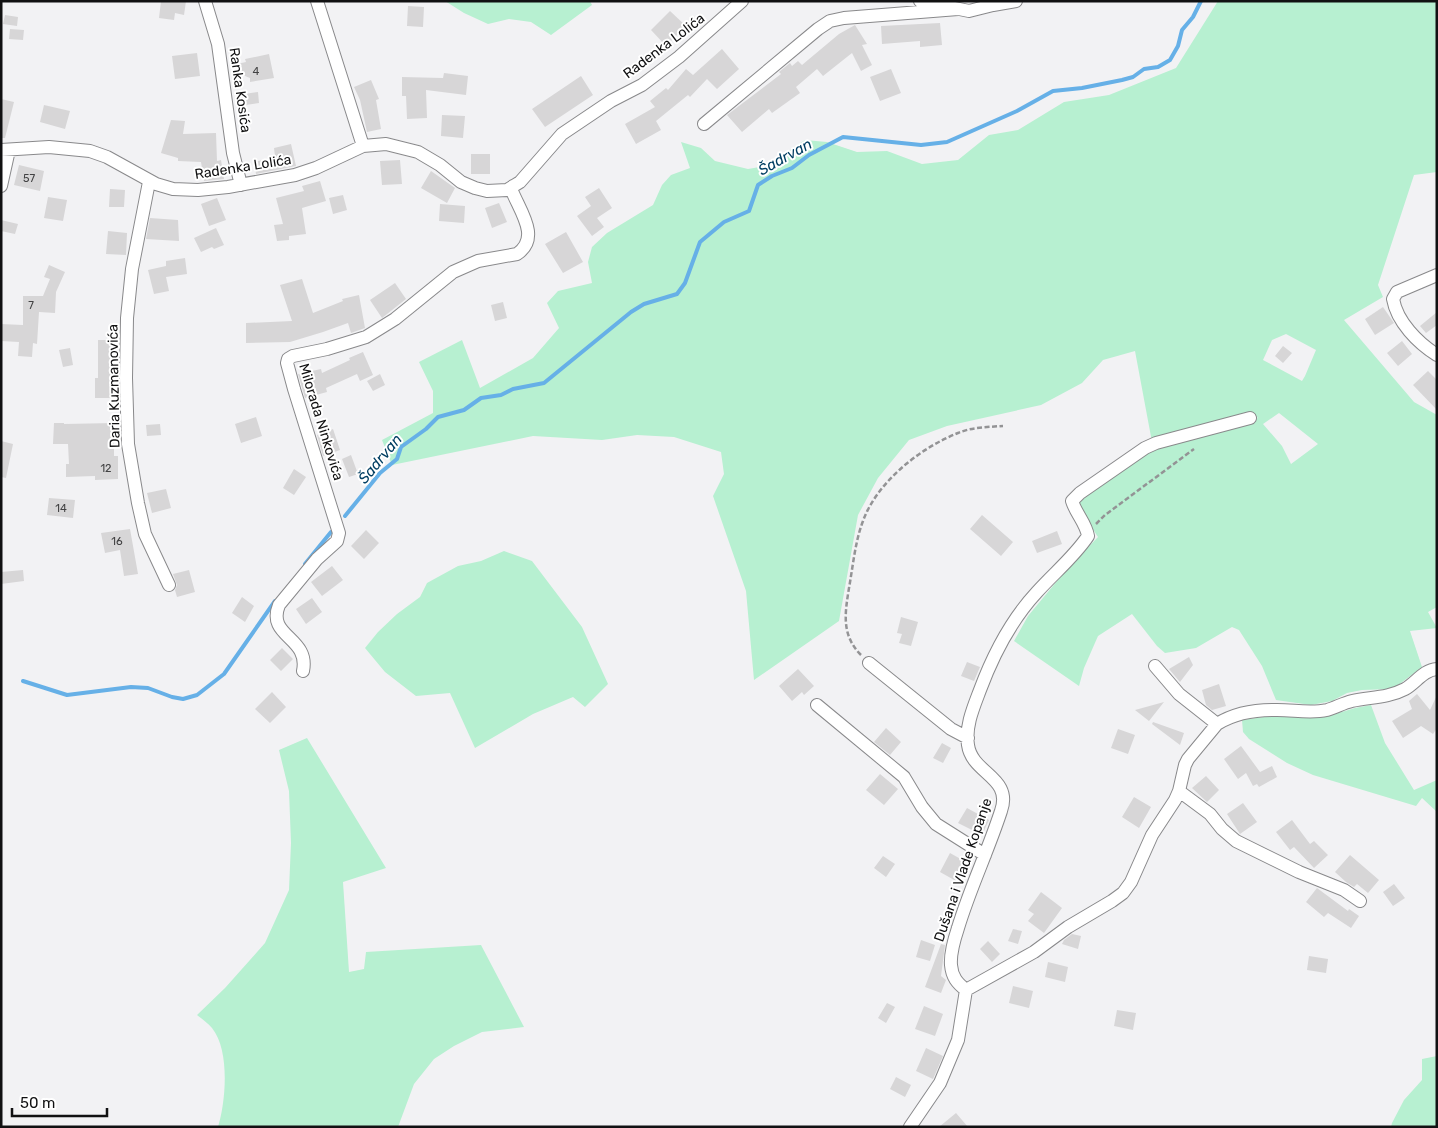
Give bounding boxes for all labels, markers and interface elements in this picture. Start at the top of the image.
street label: Radenka Lolića [620,10,708,82]
street label: Ranka Kosića [226,46,254,134]
house number: 4 [253,65,260,78]
water label: Šadrvan [755,135,815,179]
street label: Radenka Lolića [193,151,293,183]
house number: 57 [23,172,35,185]
house number: 7 [28,299,34,312]
street label: Daria Kuzmanovića [104,324,124,448]
street label: Milorada Ninkovića [295,362,347,482]
water label: Šadrvan [354,431,406,487]
house number: 12 [100,462,112,475]
house number: 14 [55,502,67,515]
house number: 16 [111,535,123,548]
street label: Dušana i Vlade Kopanje [930,796,996,944]
scale bar [12,1086,108,1118]
text: 50 m [20,1094,55,1112]

